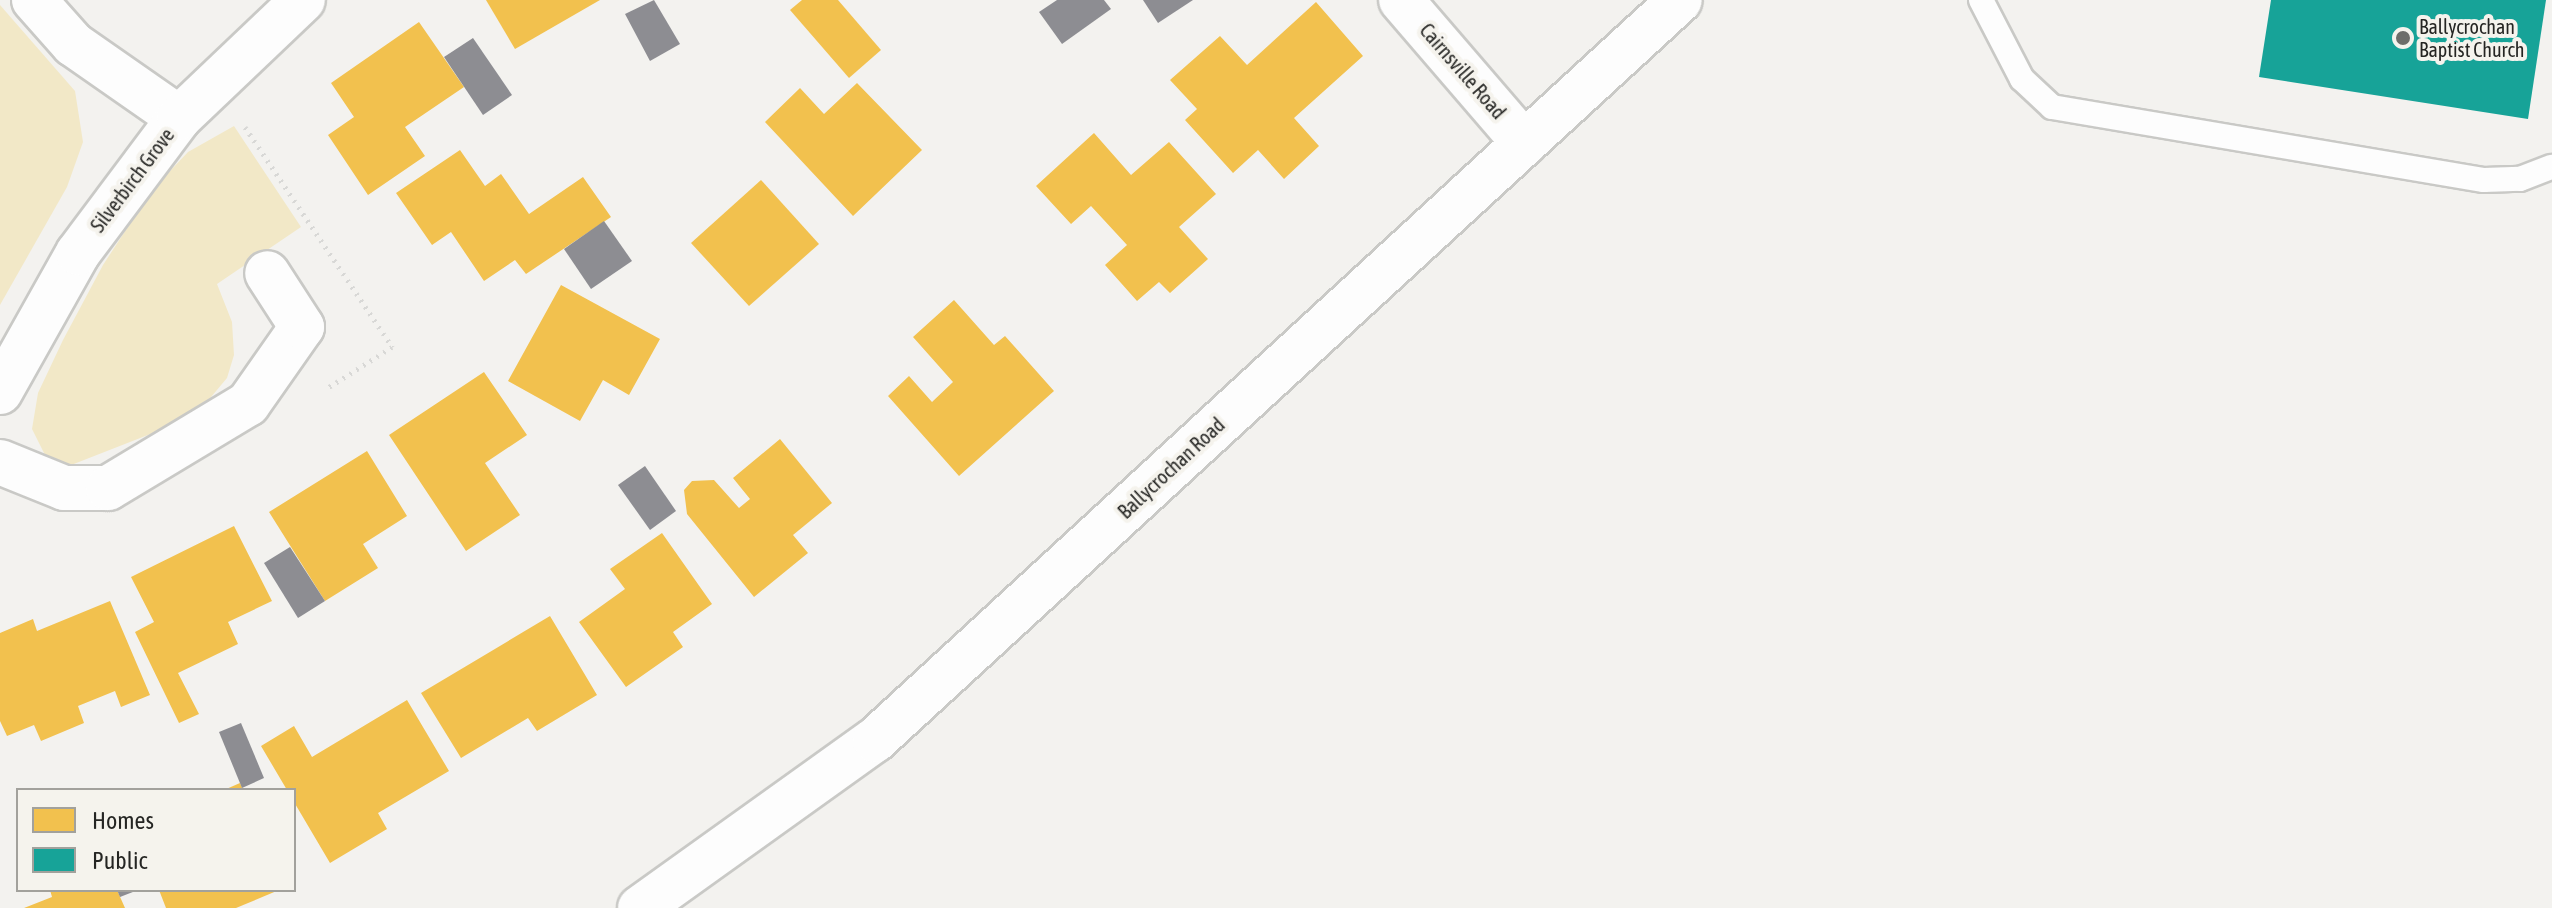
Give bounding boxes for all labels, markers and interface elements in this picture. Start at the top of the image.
place label: Ballycrochan Baptist Church [2419,14,2525,61]
street label: Cairnsville Road [1415,18,1511,124]
marker: Ballycrochan Baptist Church [2394,29,2412,47]
street label: Silverbirch Grove [85,123,179,237]
street label: Ballycrochan Road [1113,413,1229,523]
legend [16,788,296,892]
text: Homes [92,807,154,834]
text: Public [92,847,148,874]

